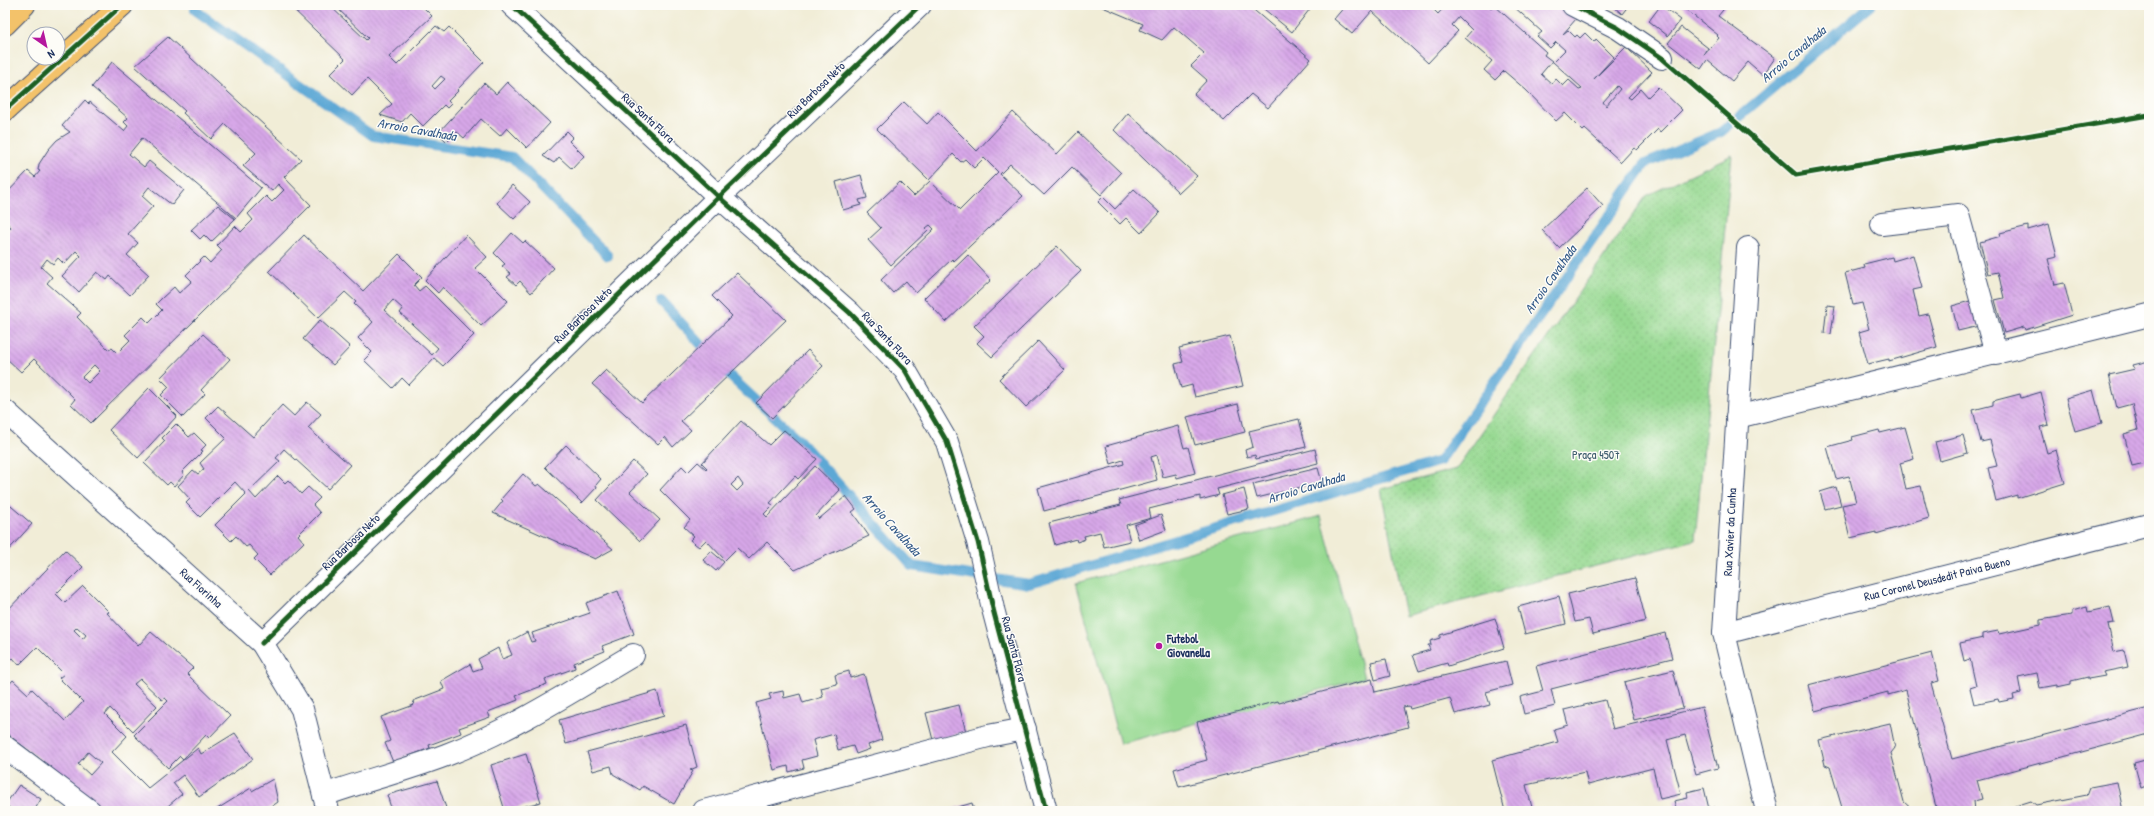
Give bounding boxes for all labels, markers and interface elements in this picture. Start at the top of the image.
water label: Arroio Cavalhada [1757,20,1831,86]
north arrow [26,26,66,66]
text: N [45,47,58,62]
street label: Rua Barbosa Neto [783,57,849,122]
street label: Rua Santa Flora [618,89,679,147]
water label: Arroio Cavalhada [376,113,460,145]
water label: Arroio Cavalhada [1520,240,1581,317]
street label: Rua Barbosa Neto [550,282,616,347]
street label: Rua Santa Flora [858,307,917,368]
park label: Praça 4507 [1572,446,1620,463]
water label: Arroio Cavalhada [1265,466,1348,507]
street label: Rua Xavier da Cunha [1719,487,1740,576]
water label: Arroio Cavalhada [859,488,927,561]
street label: Rua Barbosa Neto [318,509,384,574]
street label: Rua Coronel Deusdedit Paiva Bueno [1862,552,2012,605]
street label: Rua Fiorinha [176,564,227,612]
street label: Rua Santa Flora [998,614,1031,684]
place label: Futebol Giovanella [1166,630,1210,661]
marker: Futebol Giovanella [1154,641,1164,651]

